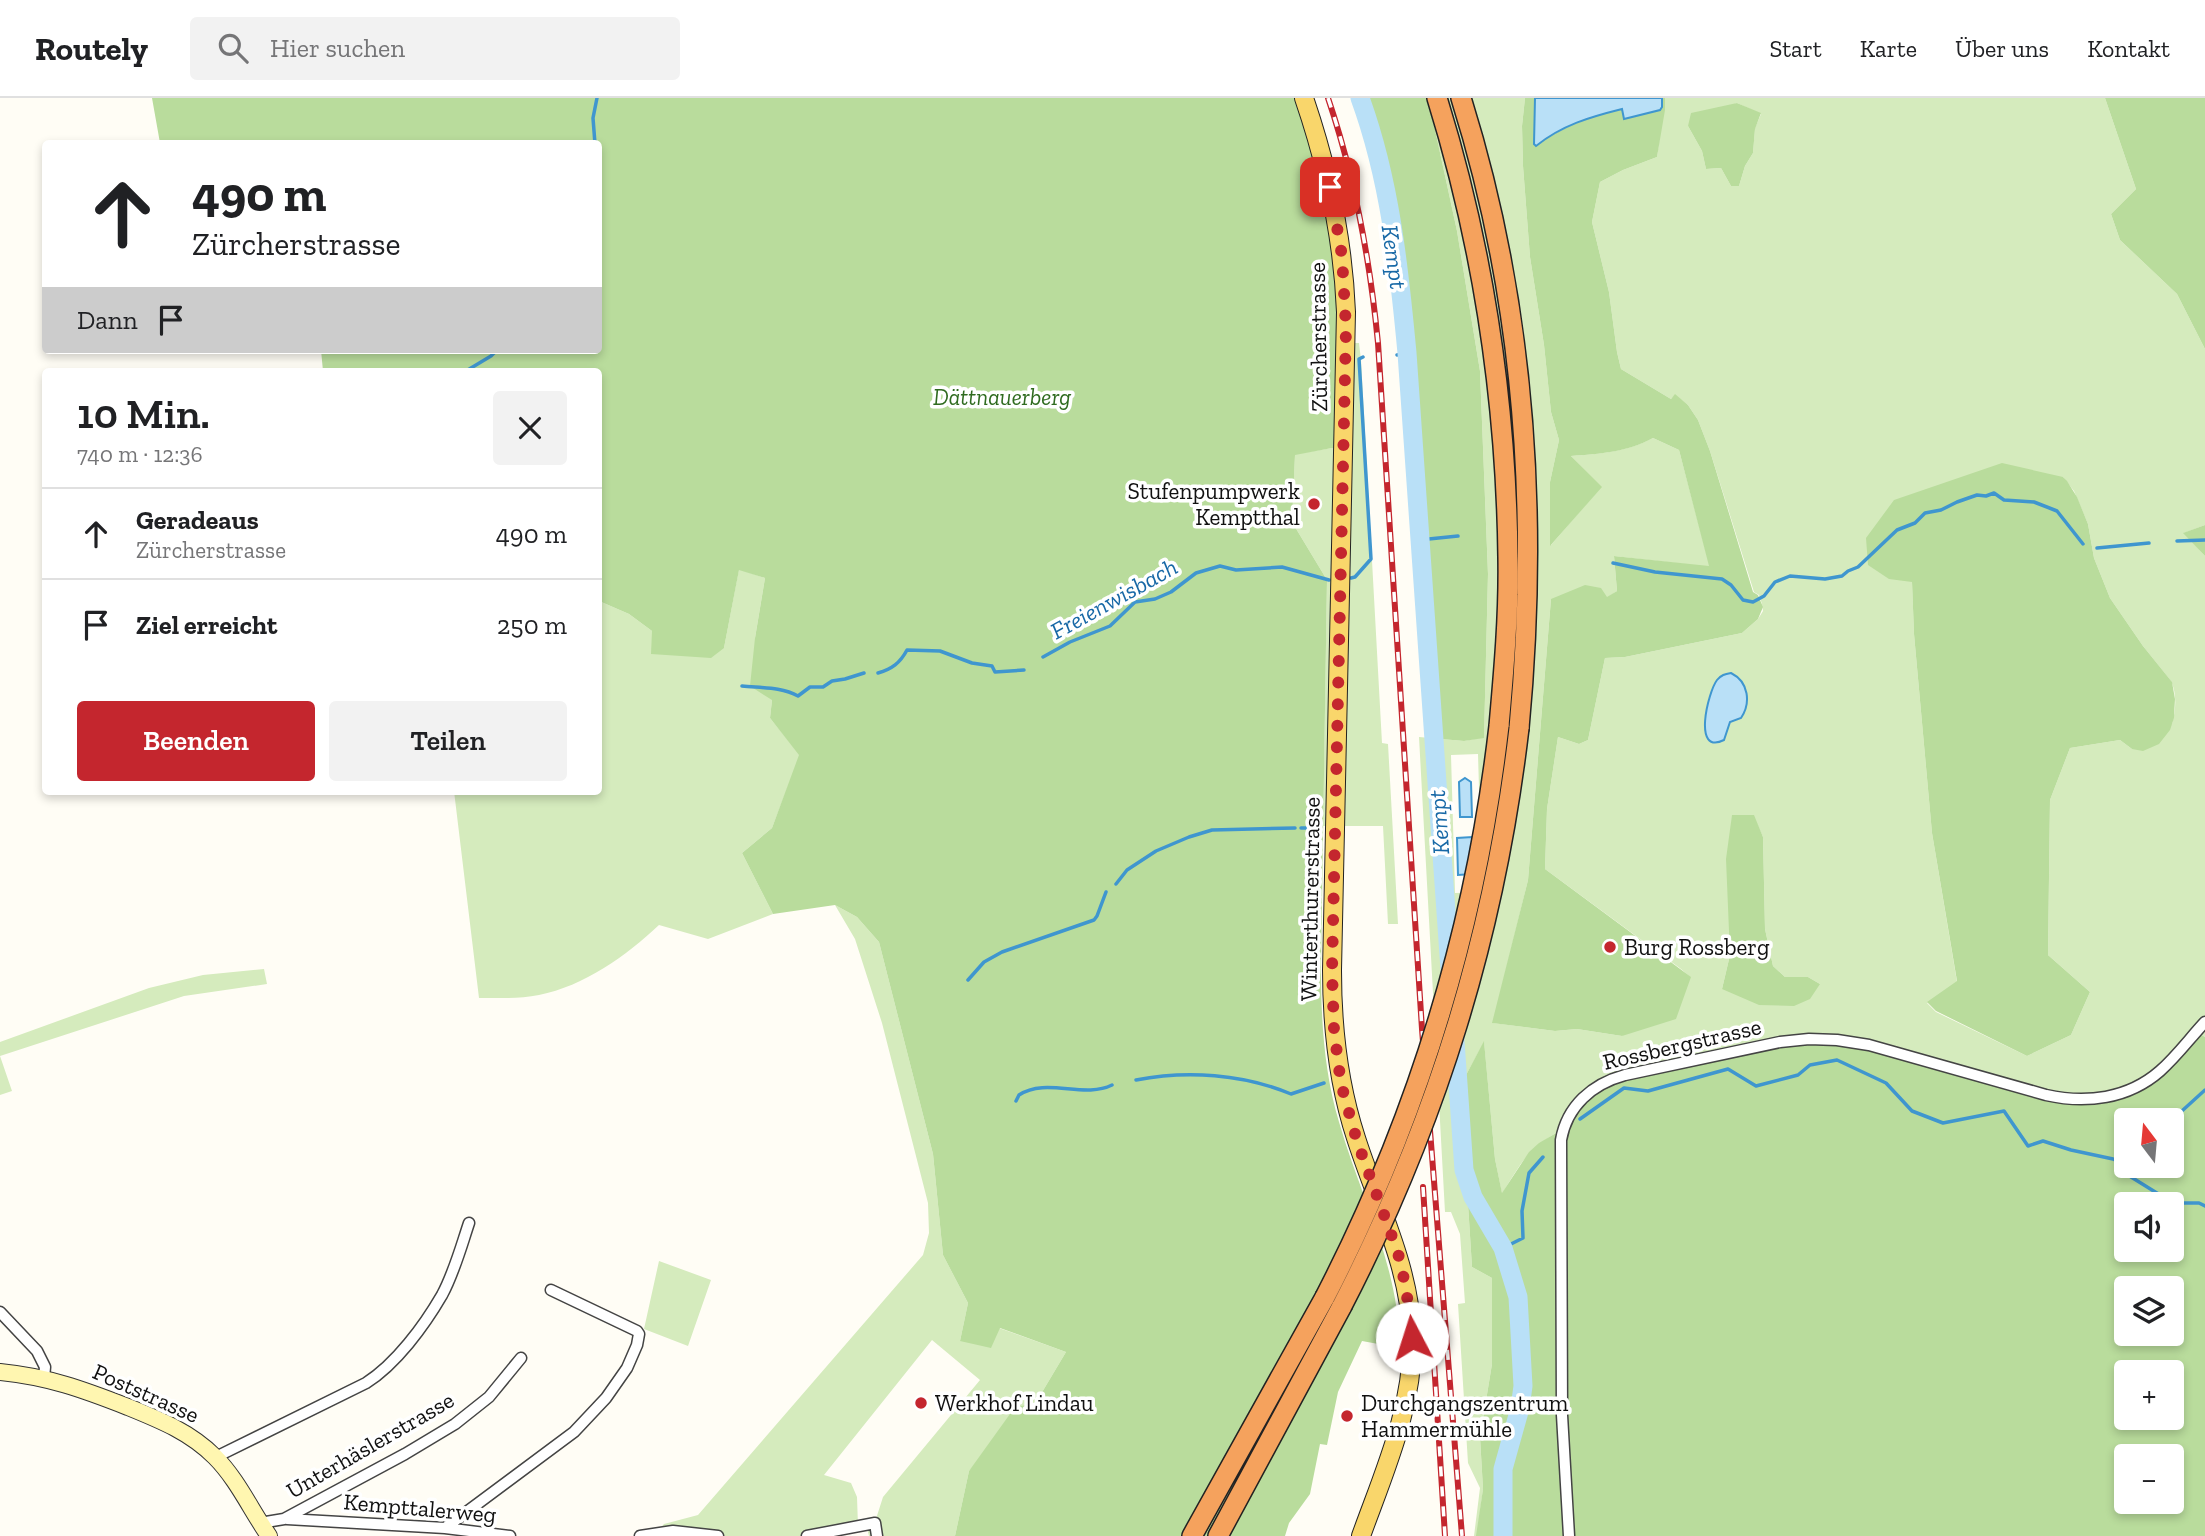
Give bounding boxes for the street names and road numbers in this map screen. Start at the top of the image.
street label: Zürcherstrasse [1303,262,1333,412]
street label: Winterthurerstrasse [1294,797,1326,1001]
street label: Rossbergstrasse [1600,1012,1764,1076]
street label: Poststrasse [88,1357,204,1429]
street label: Unterhäslerstrasse [281,1386,459,1504]
street label: Kempttalerweg [342,1487,498,1529]

